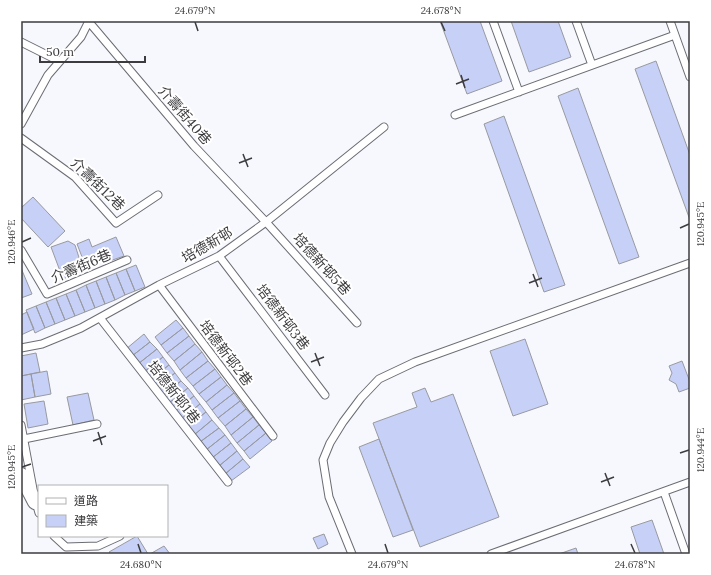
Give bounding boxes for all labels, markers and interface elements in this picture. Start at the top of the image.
text: 24.679°N [175,4,216,17]
text: 24.678°N [421,4,462,17]
scale bar [40,38,145,64]
text: 50 m [46,44,74,59]
street label: 介壽街40巷 [154,82,216,148]
street label: 介壽街12巷 [67,154,129,214]
text: 120.945°E [694,202,707,246]
text: 120.946°E [5,220,18,264]
street label: 培德新邨 [178,223,236,267]
street label: 培德新邨5巷 [289,229,355,299]
street label: 介壽街6巷 [48,245,114,287]
street label: 培德新邨3巷 [252,281,314,353]
street label: 培德新邨2巷 [195,317,257,389]
street label: 培德新邨1巷 [144,357,204,427]
text: 120.944°E [694,428,707,472]
text: 120.945°E [5,445,18,489]
legend [38,485,168,537]
text: 道路 [74,493,98,508]
text: 建築 [74,513,98,528]
text: 24.680°N [120,558,162,571]
text: 24.679°N [368,558,409,571]
text: 24.678°N [615,558,656,571]

